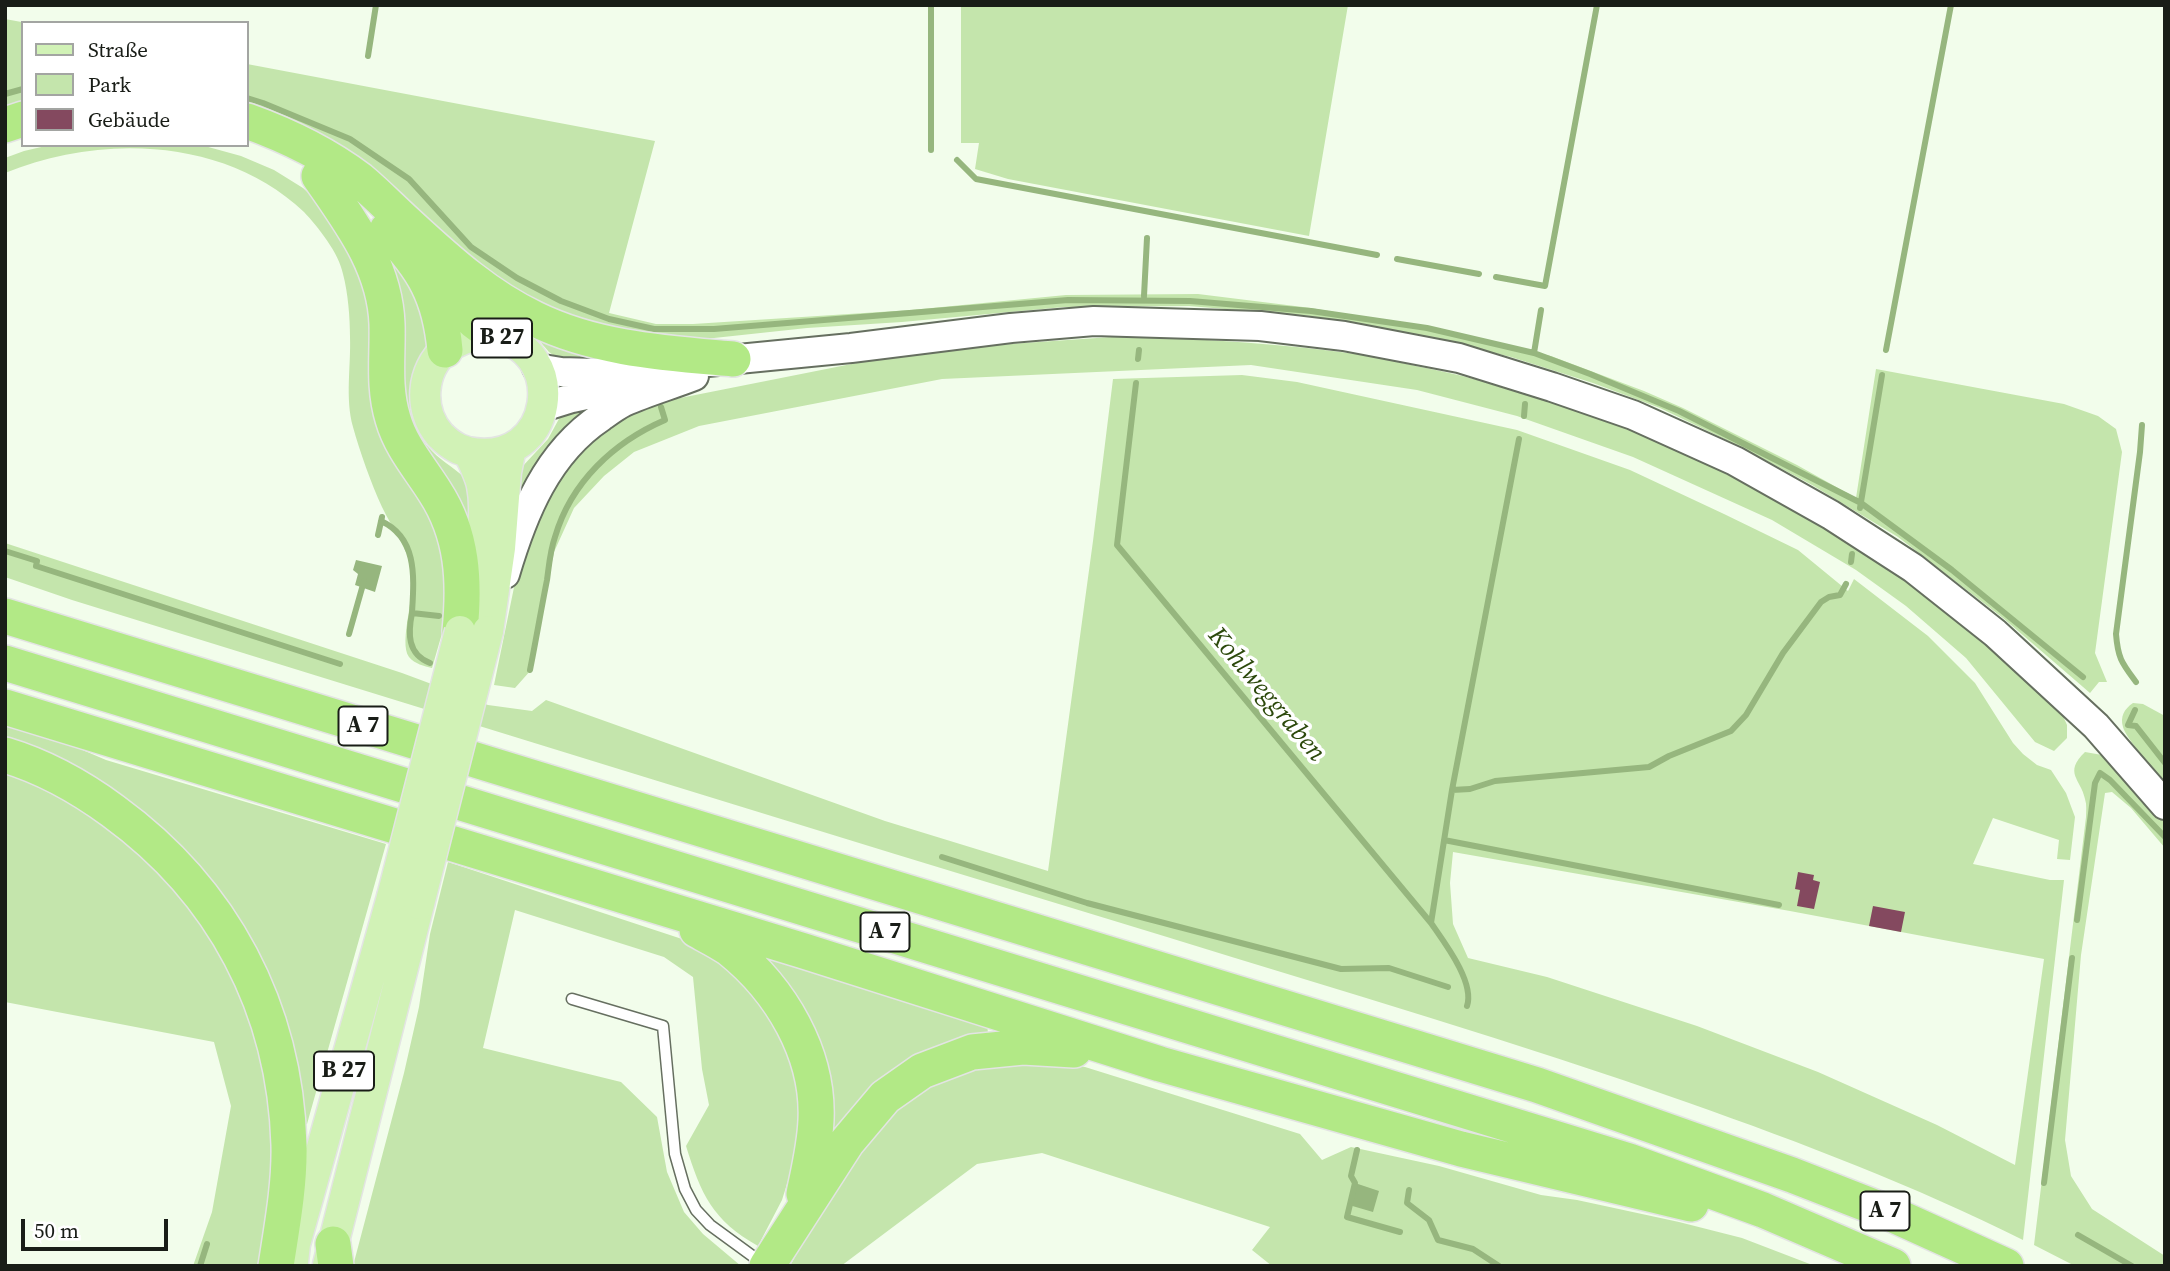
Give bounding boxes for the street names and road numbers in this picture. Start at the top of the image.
road number: B 27 [472,318,532,358]
road number: A 7 [338,706,388,746]
road number: A 7 [860,912,910,951]
road number: B 27 [314,1052,374,1090]
road number: A 7 [1860,1192,1910,1230]

